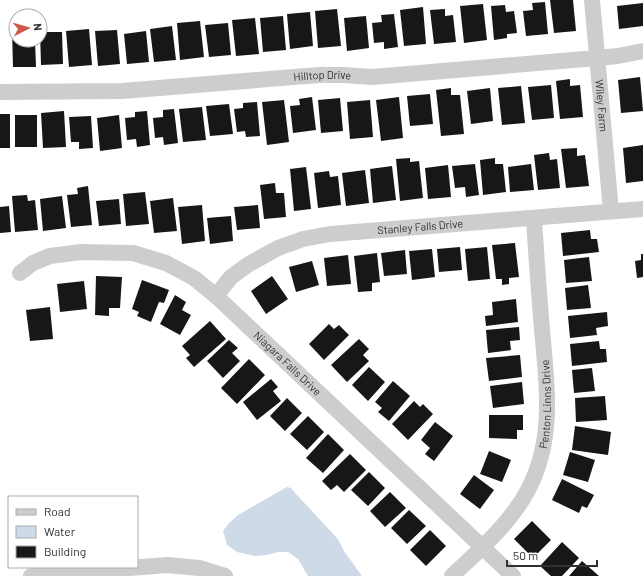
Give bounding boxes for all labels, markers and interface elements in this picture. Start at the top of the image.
north arrow [8,8,48,48]
text: N [32,23,45,31]
street label: Hilltop Drive [293,68,352,83]
street label: Wiley Farm [593,79,611,132]
street label: Stanley Falls Drive [377,216,464,236]
street label: Niagara Falls Drive [251,328,324,398]
street label: Penton Linns Drive [536,359,553,450]
legend [8,496,138,568]
text: Road [44,504,71,518]
text: Water [44,524,76,538]
scale bar [507,542,597,568]
text: Building [44,544,86,558]
text: 50 m [513,548,538,562]

